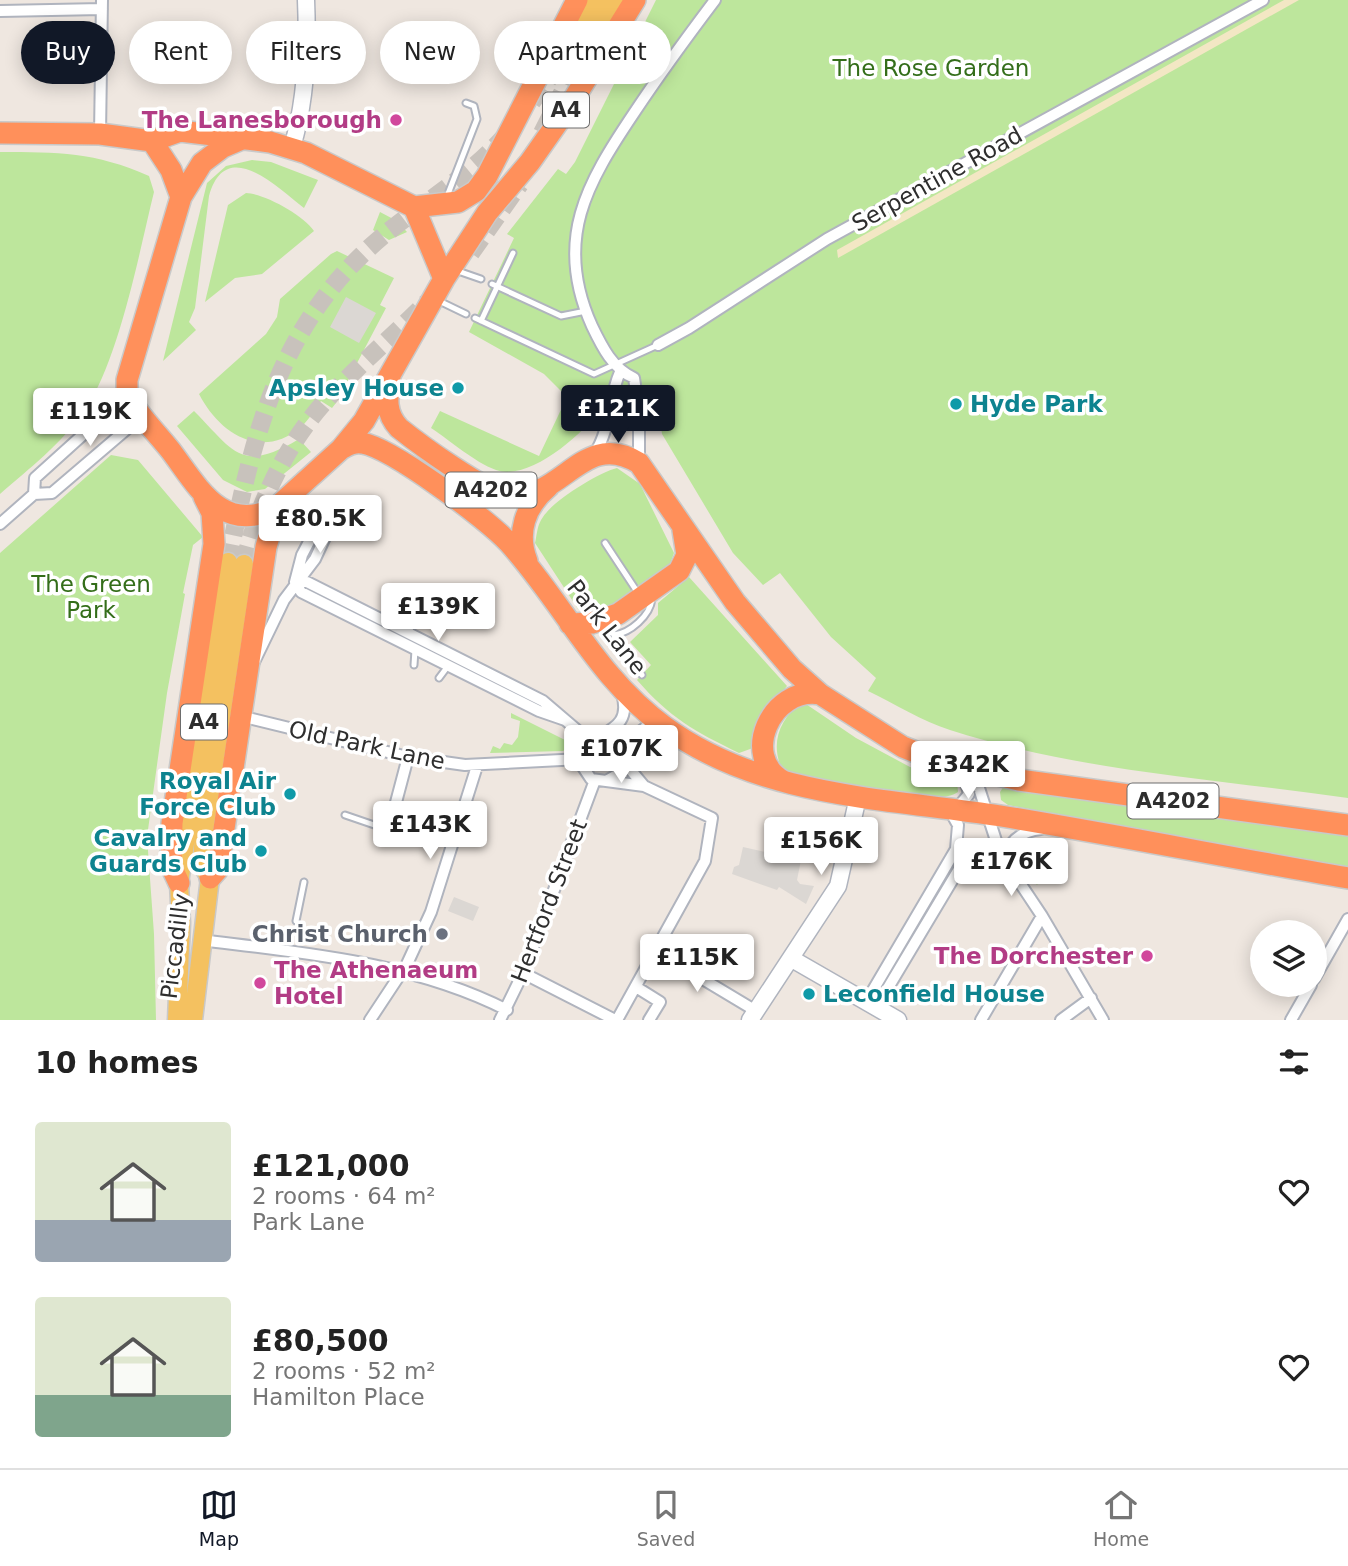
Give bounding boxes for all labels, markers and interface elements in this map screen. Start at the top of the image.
chip: Buy [21,21,115,84]
chip: Rent [129,21,232,84]
chip: Filters [246,21,366,84]
chip: New [380,21,480,84]
chip: Apartment [494,21,671,84]
park label: The Rose Garden [832,55,1029,81]
road number: A4 [543,92,589,128]
place label: The Lanesborough [142,107,382,133]
marker: The Lanesborough [388,112,404,128]
street label: Serpentine Road [847,121,1027,237]
place label: Apsley House [269,375,444,401]
marker: Apsley House [450,380,466,396]
pin: £121K [569,386,667,445]
pin: £119K [41,388,139,448]
place label: Hyde Park [970,391,1103,417]
text: £121K [577,395,659,421]
marker: Hyde Park [948,396,964,412]
text: £119K [49,398,131,424]
road number: A4202 [446,472,536,508]
pin: £80.5K [263,496,377,555]
text: £80.5K [275,505,365,531]
park label: The Green Park [30,571,151,623]
street label: Park Lane [562,575,652,679]
pin: £139K [389,584,487,643]
text: £139K [397,593,479,619]
road number: A4 [181,704,227,740]
street label: Old Park Lane [287,716,447,774]
pin: £107K [572,726,670,785]
text: £107K [580,735,662,761]
pin: £342K [919,742,1017,801]
text: £342K [927,751,1009,777]
place label: Royal Air Force Club [139,768,277,820]
road number: A4202 [1128,784,1218,818]
marker: Royal Air Force Club [282,786,298,802]
pin: £143K [381,802,479,861]
text: £143K [389,811,471,837]
street label: Hertford Street [506,816,592,986]
pin: £156K [772,818,870,877]
place label: Cavalry and Guards Club [89,825,247,877]
text: £156K [780,827,862,853]
pin: £176K [962,838,1060,898]
marker: Cavalry and Guards Club [253,843,269,859]
text: £176K [970,848,1052,874]
street label: Piccadilly [156,892,194,1000]
map controls [1250,920,1327,997]
button: layers [1250,920,1327,997]
place label: Christ Church [252,921,428,947]
marker: Christ Church [434,926,450,942]
pin: £115K [648,934,746,994]
place label: The Dorchester [934,943,1134,969]
text: £115K [656,944,738,970]
marker: The Dorchester [1139,948,1155,964]
place label: The Athenaeum Hotel [274,957,478,1009]
marker: The Athenaeum Hotel [252,975,268,991]
place label: Leconfield House [823,981,1045,1007]
marker: Leconfield House [801,986,817,1002]
icon: filters [1275,1043,1313,1081]
text: 10 homes [35,1045,199,1080]
text: £121,000 [252,1148,410,1183]
icon: home [91,1150,175,1234]
icon: heart [1275,1173,1313,1211]
text: 2 rooms · 64 m² [252,1183,436,1209]
text: Park Lane [252,1209,365,1235]
text: £80,500 [252,1323,389,1358]
icon: home [91,1325,175,1409]
icon: heart [1275,1348,1313,1386]
text: 2 rooms · 52 m² [252,1358,436,1384]
text: Hamilton Place [252,1384,425,1410]
tab: Map [199,1486,239,1550]
tab: Saved [637,1486,695,1550]
tab: Home [1093,1486,1149,1550]

